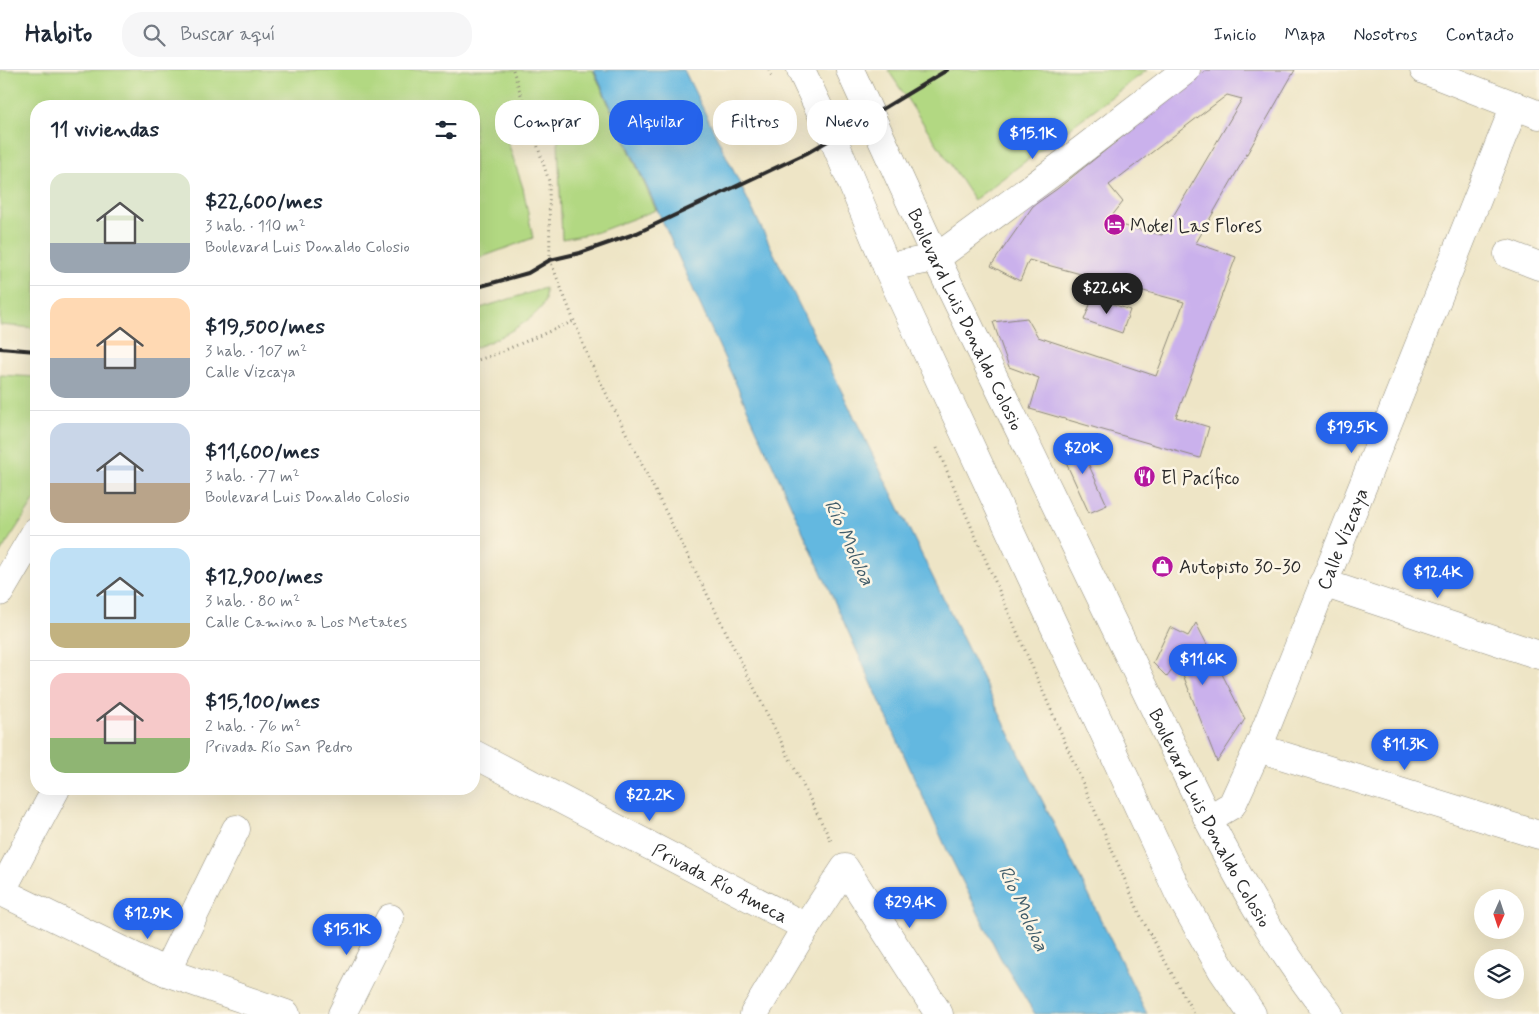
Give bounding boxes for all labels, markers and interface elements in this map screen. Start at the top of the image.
search box [122,12,472,57]
text: Habito [25,19,92,50]
icon: search [140,21,168,49]
text: Buscar aquí [180,22,276,47]
text: Inicio [1214,23,1256,47]
text: Mapa [1284,23,1325,47]
text: Nosotros [1353,23,1418,47]
text: Contacto [1446,23,1514,47]
chip: Comprar [495,100,599,145]
chip: Alquilar [609,100,703,145]
chip: Filtros [713,100,797,145]
chip: Nuevo [807,100,887,145]
text: 11 viviendas [50,116,159,144]
icon: filters [432,116,460,144]
pin: $15.1K [992,118,1074,160]
text: $15.1K [1010,123,1056,144]
text: $22,600/mes [205,188,323,216]
icon: home [90,193,150,253]
street label: Boulevard Luis Donaldo Colosio [901,205,1029,435]
hotel icon: Motel Las Flores [1102,213,1126,237]
place label: Motel Las Flores [1130,214,1262,239]
text: 3 hab. · 110 m² [205,216,306,237]
text: Boulevard Luis Donaldo Colosio [205,237,410,258]
pin: $22.6K [1066,272,1148,315]
text: $22.6K [1083,278,1131,299]
text: $19,500/mes [205,313,325,341]
icon: home [90,318,150,378]
text: 3 hab. · 107 m² [205,341,307,362]
text: Calle Vizcaya [205,362,296,383]
pin: $19.5K [1311,412,1393,454]
text: $19.5K [1327,417,1377,438]
pin: $20K [1053,432,1113,475]
text: $11,600/mes [205,438,320,466]
text: $20K [1064,438,1102,459]
icon: home [90,443,150,503]
restaurant icon: El Pacífico [1133,465,1157,489]
text: 3 hab. · 77 m² [205,466,300,487]
place label: El Pacífico [1161,466,1240,491]
street label: Calle Vizcaya [1311,484,1375,594]
text: Boulevard Luis Donaldo Colosio [205,487,410,508]
water label: Río Mololoa [817,495,880,590]
shop icon: Autopisto 30-30 [1151,554,1175,578]
place label: Autopisto 30-30 [1179,555,1301,580]
pin: $12.4K [1397,556,1479,599]
text: $12.4K [1414,562,1462,583]
text: $12,900/mes [205,563,323,591]
icon: home [90,568,150,628]
text: 3 hab. · 80 m² [205,591,300,612]
text: Calle Camino a Los Metates [205,612,407,633]
pin: $11.6K [1162,644,1244,686]
text: $11.6K [1180,649,1226,670]
text: $15,100/mes [205,688,320,716]
icon: home [90,693,150,753]
street label: Boulevard Luis Donaldo Colosio [1142,705,1276,932]
text: 2 hab. · 76 m² [205,716,301,737]
pin: $11.3K [1364,728,1446,771]
text: $11.3K [1382,734,1428,755]
text: Privada Río San Pedro [205,737,353,758]
pin: $22.2K [609,780,691,822]
text: $22.2K [626,785,674,806]
street label: Privada Río Ameca [648,838,792,930]
water label: Río Mololoa [991,861,1054,956]
pin: $29.4K [869,886,951,929]
north arrow [1474,889,1524,939]
map controls [1474,889,1524,999]
text: $29.4K [885,892,935,913]
pin: $12.9K [107,898,189,940]
text: $12.9K [124,903,172,924]
pin: $15.1K [306,914,388,956]
text: $15.1K [324,919,370,940]
button: layers [1474,949,1524,999]

